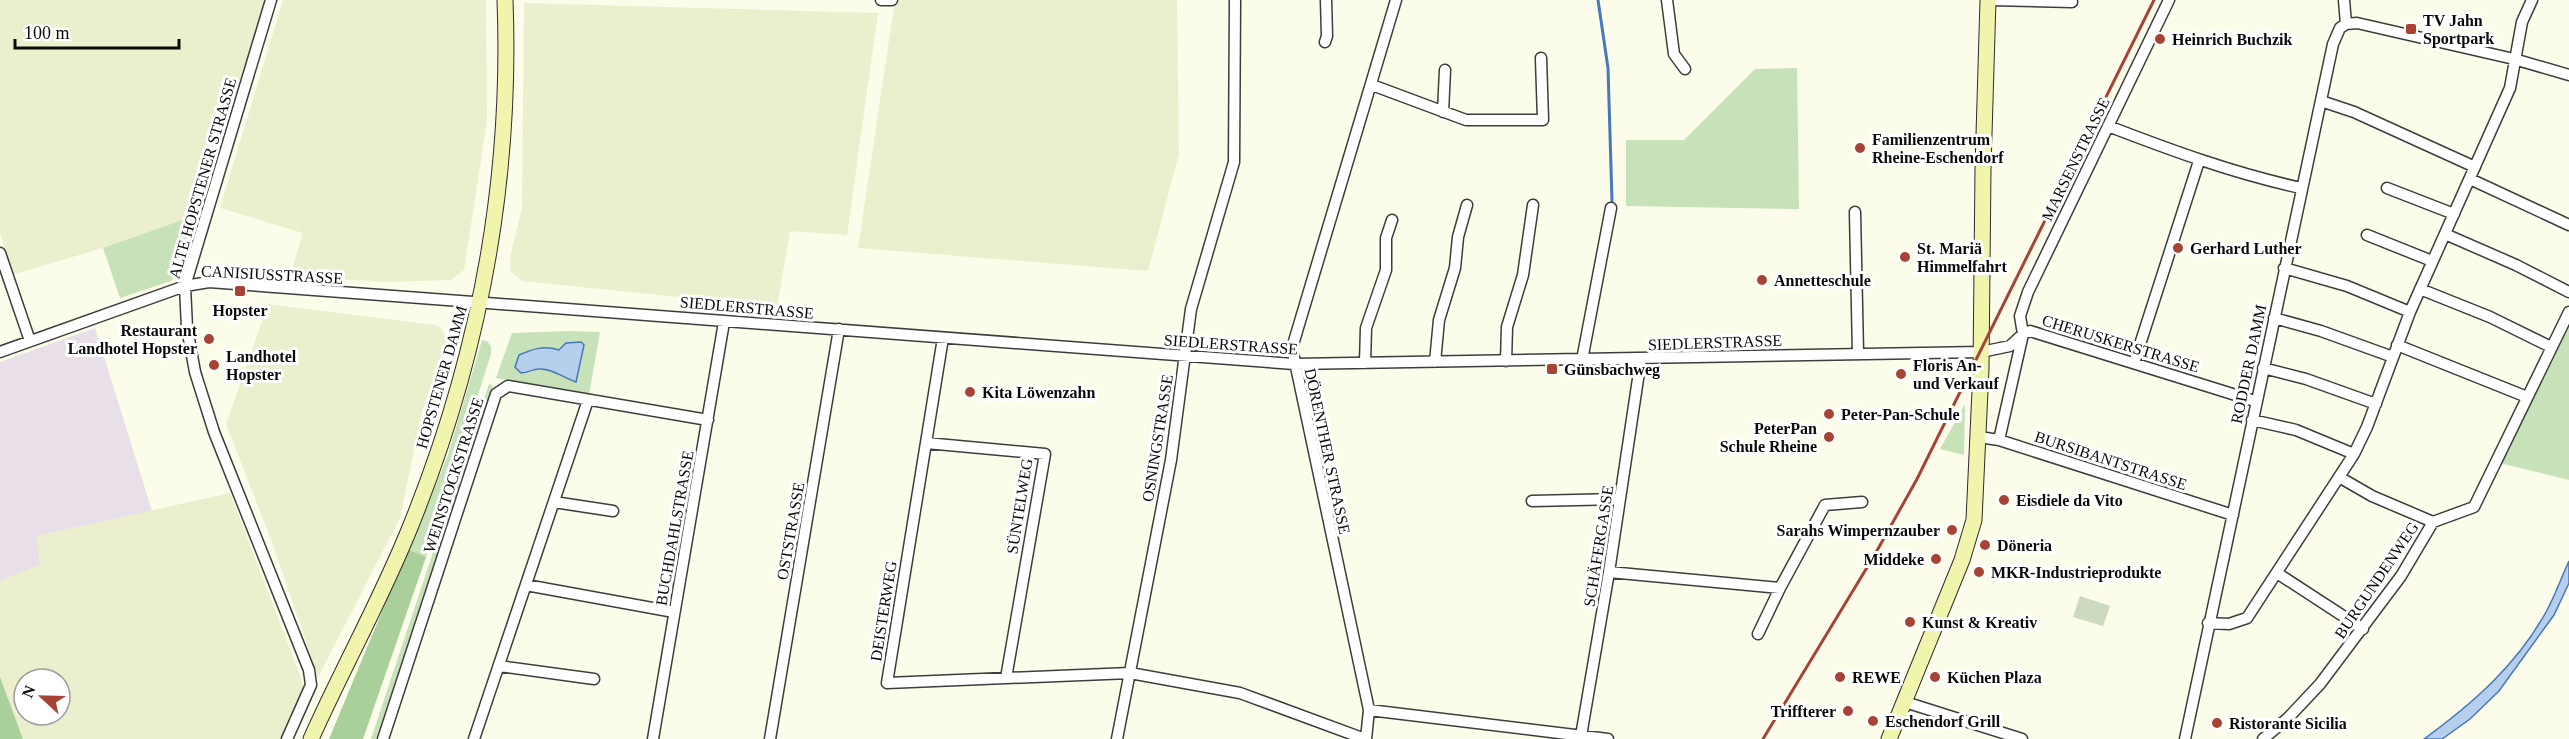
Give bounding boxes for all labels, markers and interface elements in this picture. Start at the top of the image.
scale bar [15,12,178,50]
place label: TV Jahn Sportpark [2423,12,2494,48]
marker: TV Jahn Sportpark [2404,22,2418,36]
text: 100 m [24,23,70,43]
place label: Heinrich Buchzik [2172,31,2293,48]
marker: Heinrich Buchzik [2153,32,2167,46]
street label: ALTE HOPSTENER STRASSE [166,76,239,281]
street label: MARSENSTRASSE [2038,95,2113,224]
place label: Familienzentrum Rheine-Eschendorf [1872,131,2004,166]
marker: Familienzentrum Rheine-Eschendorf [1853,141,1867,155]
place label: St. Mariä Himmelfahrt [1917,240,2007,275]
place label: Gerhard Luther [2190,240,2302,257]
marker: Gerhard Luther [2171,241,2185,255]
marker: St. Mariä Himmelfahrt [1898,250,1912,264]
street label: CANISIUSSTRASSE [200,262,343,287]
place label: Annetteschule [1774,272,1871,289]
marker: Annetteschule [1755,273,1769,287]
marker: Hopster [233,284,247,298]
street label: SIEDLERSTRASSE [679,293,815,322]
place label: Hopster [212,302,268,320]
street label: RODDER DAMM [2228,303,2269,425]
street label: HOPSTENER DAMM [413,304,470,451]
street label: CHERUSKERSTRASSE [2040,311,2202,376]
place label: Restaurant Landhotel Hopster [68,322,198,358]
street label: SIEDLERSTRASSE [1163,331,1299,358]
marker: Restaurant Landhotel Hopster [202,332,216,346]
street label: SIEDLERSTRASSE [1648,332,1782,353]
place label: Landhotel Hopster [226,348,297,384]
place label: Floris An- und Verkauf [1913,357,1999,392]
marker: Landhotel Hopster [207,358,221,372]
place label: Günsbachweg [1564,361,1660,379]
marker: Günsbachweg [1545,362,1559,376]
street label: DÖRENTHER STRASSE [1302,367,1353,536]
marker: Floris An- und Verkauf [1894,367,1908,381]
street label: OSNINGSTRASSE [1139,373,1176,503]
place label: Kita Löwenzahn [982,384,1095,401]
marker: Kita Löwenzahn [963,385,977,399]
street label: WEINSTOCKSTRASSE [420,395,487,555]
place label: Peter-Pan-Schule [1841,406,1959,423]
marker: Peter-Pan-Schule [1822,407,1836,421]
place label: PeterPan Schule Rheine [1720,420,1817,455]
street label: BURSIBANTSTRASSE [2033,428,2189,493]
marker: PeterPan Schule Rheine [1822,430,1836,444]
street label: BUCHDAHLSTRASSE [652,449,697,607]
street label: SÜNTELWEG [1004,457,1036,555]
street label: OSTSTRASSE [774,481,807,581]
street label: SCHÄFERGASSE [1581,484,1616,608]
place label: Eisdiele da Vito [2016,492,2123,509]
marker: Eisdiele da Vito [1997,493,2011,507]
street label: BURGUNDENWEG [2331,518,2422,642]
place label: Sarahs Wimpernzauber [1777,522,1940,540]
marker: Sarahs Wimpernzauber [1945,523,1959,537]
place label: Döneria [1997,537,2052,554]
marker: Döneria [1978,538,1992,552]
place label: Middeke [1864,551,1924,568]
marker: Middeke [1929,552,1943,566]
street label: DEISTERWEG [867,559,900,662]
place label: MKR-Industrieprodukte [1991,564,2161,582]
marker: MKR-Industrieprodukte [1972,565,1986,579]
place label: Kunst & Kreativ [1922,614,2037,631]
marker: Kunst & Kreativ [1903,615,1917,629]
north arrow [12,667,72,727]
place label: REWE [1852,669,1901,686]
place label: Küchen Plaza [1947,669,2042,686]
marker: REWE [1833,670,1847,684]
marker: Küchen Plaza [1928,670,1942,684]
text: N [19,683,39,700]
place label: Triffterer [1771,703,1836,720]
marker: Triffterer [1841,704,1855,718]
place label: Eschendorf Grill [1885,713,2001,730]
marker: Eschendorf Grill [1866,714,1880,728]
place label: Ristorante Sicilia [2229,715,2347,732]
marker: Ristorante Sicilia [2210,716,2224,730]

